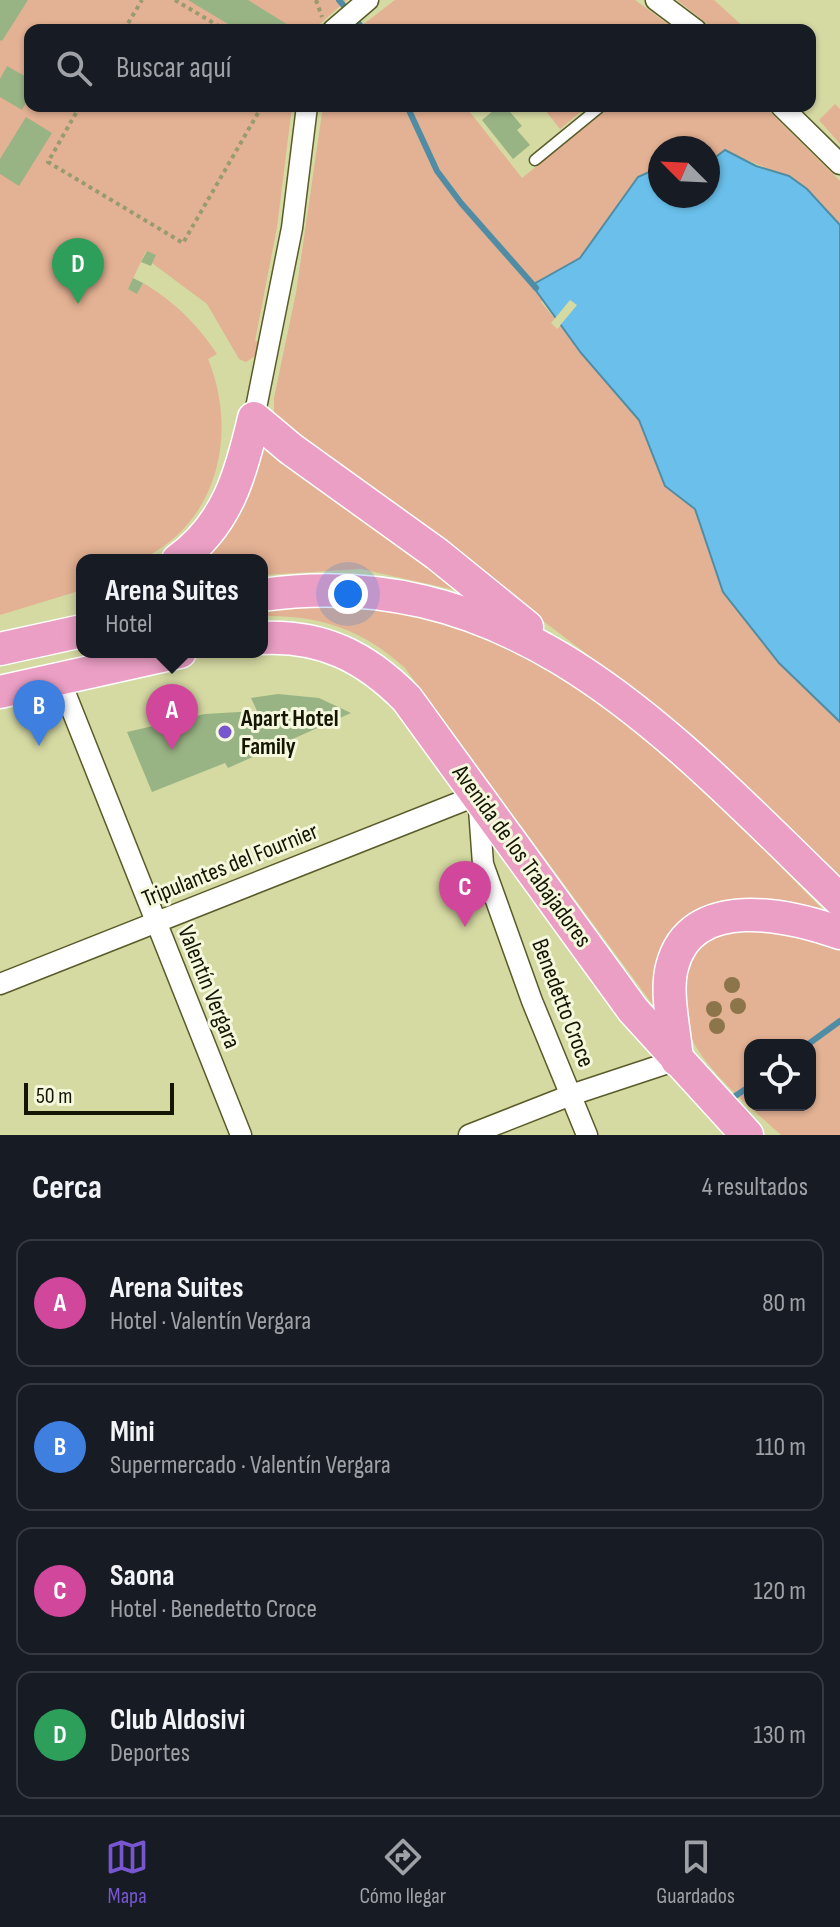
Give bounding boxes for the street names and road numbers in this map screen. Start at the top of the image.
street label: Avenida de los Trabajadores [446,758,598,953]
street label: Tripulantes del Fournier [138,816,322,914]
street label: Valentín Vergara [171,921,247,1053]
street label: Benedetto Croce [525,935,601,1071]

